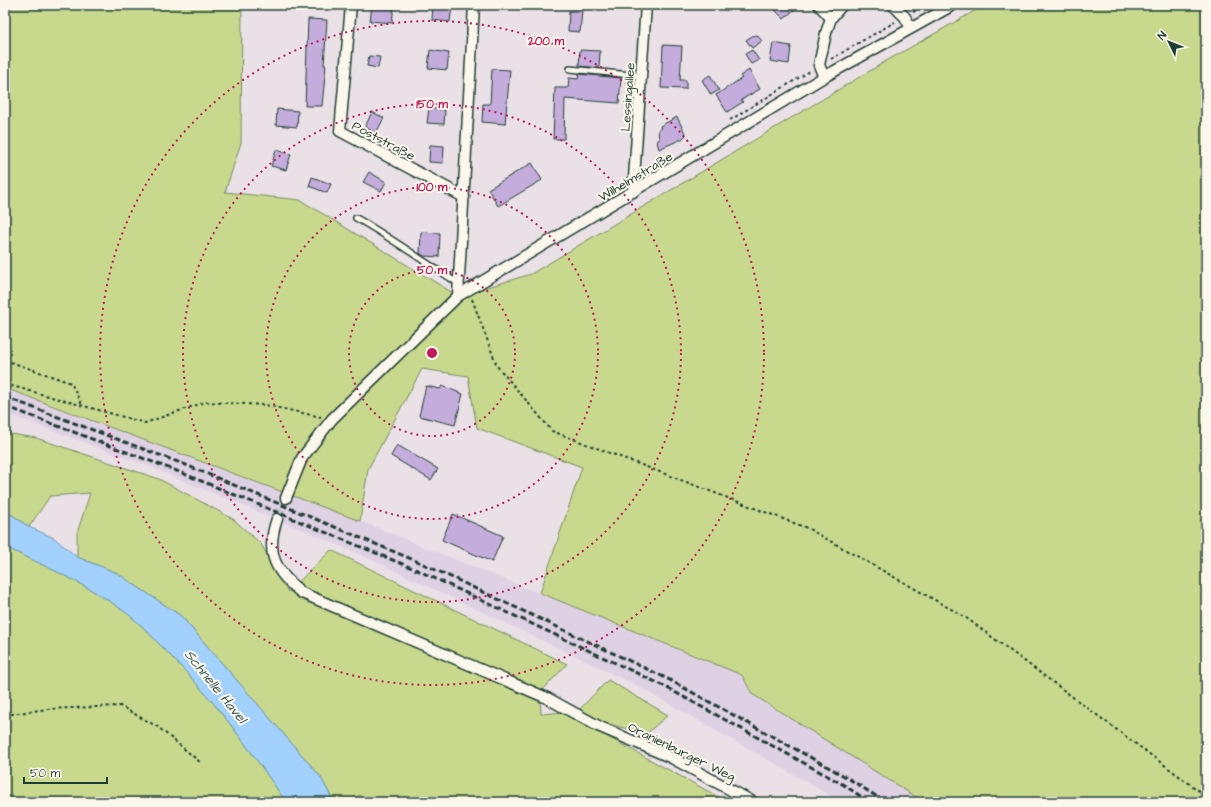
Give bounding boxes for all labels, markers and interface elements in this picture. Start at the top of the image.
north arrow [1149,22,1189,62]
text: N [1154,28,1170,43]
text: 200 m [527,33,565,50]
street label: Lessingallee [617,62,640,132]
text: 150 m [416,96,449,113]
street label: Poststraße [349,117,418,165]
street label: Wilhelmstraße [595,148,676,206]
text: 100 m [417,179,448,196]
text: 50 m [417,262,448,279]
centre of rings [425,346,439,360]
water label: Schnelle Havel [179,646,252,729]
street label: Oranienburger Weg [624,718,739,787]
scale bar [24,759,107,785]
text: 50 m [30,765,61,782]

